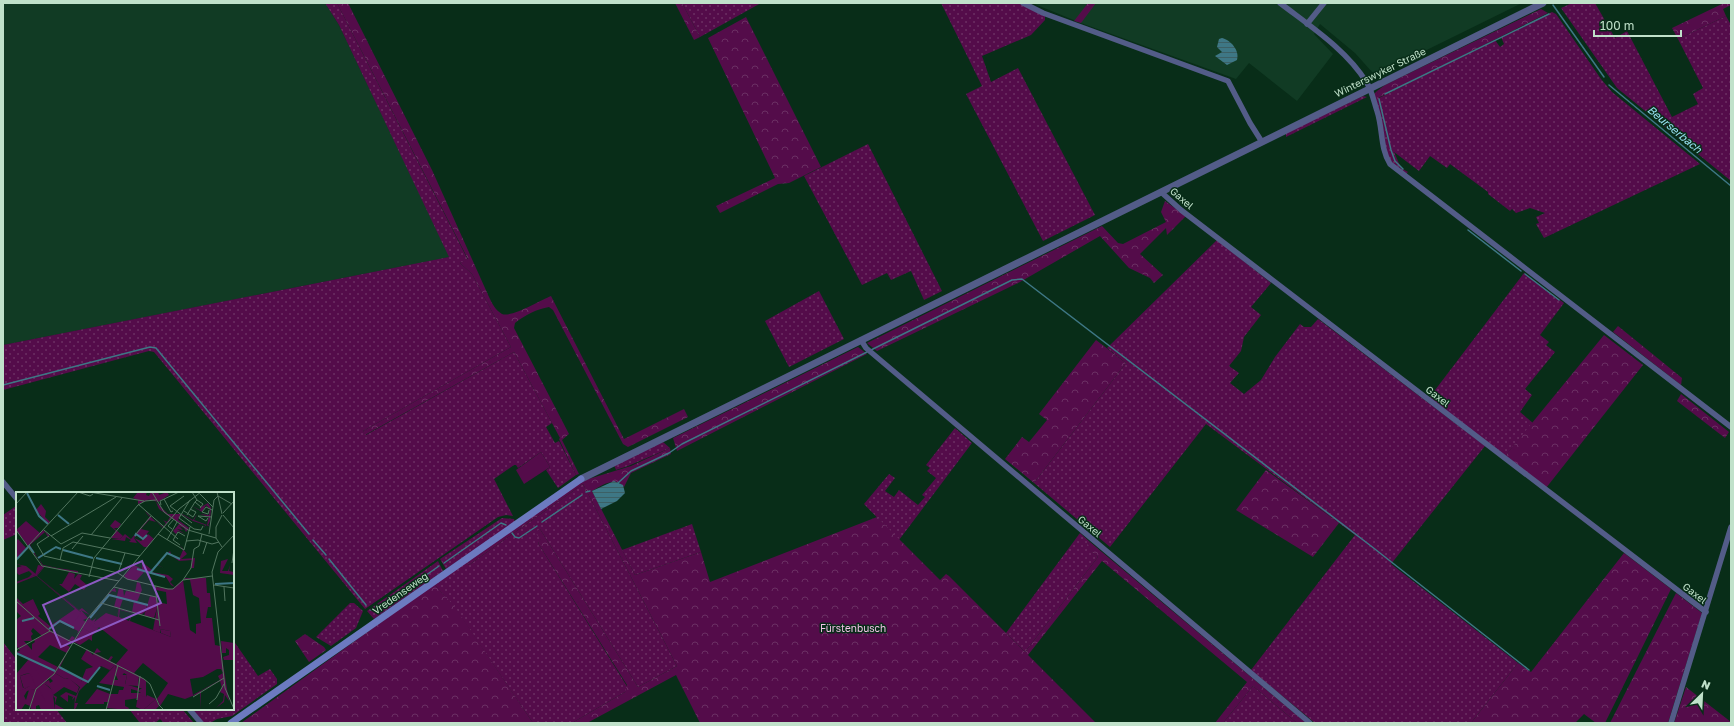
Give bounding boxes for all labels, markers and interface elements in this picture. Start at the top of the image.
scale bar [1594,12,1681,38]
text: 100 m [1600,18,1634,33]
street label: Winterswyker Straße [1332,45,1428,99]
water label: Beurserbach [1645,103,1706,156]
street label: Gaxel [1168,185,1196,211]
street label: Gaxel [1424,383,1452,409]
inset map [16,492,234,710]
street label: Gaxel [1076,513,1104,539]
street label: Vredenseweg [370,569,430,617]
street label: Gaxel [1681,580,1709,606]
park label: Fürstenbusch [820,622,886,634]
north arrow [1682,674,1722,714]
text: N [1700,677,1713,692]

